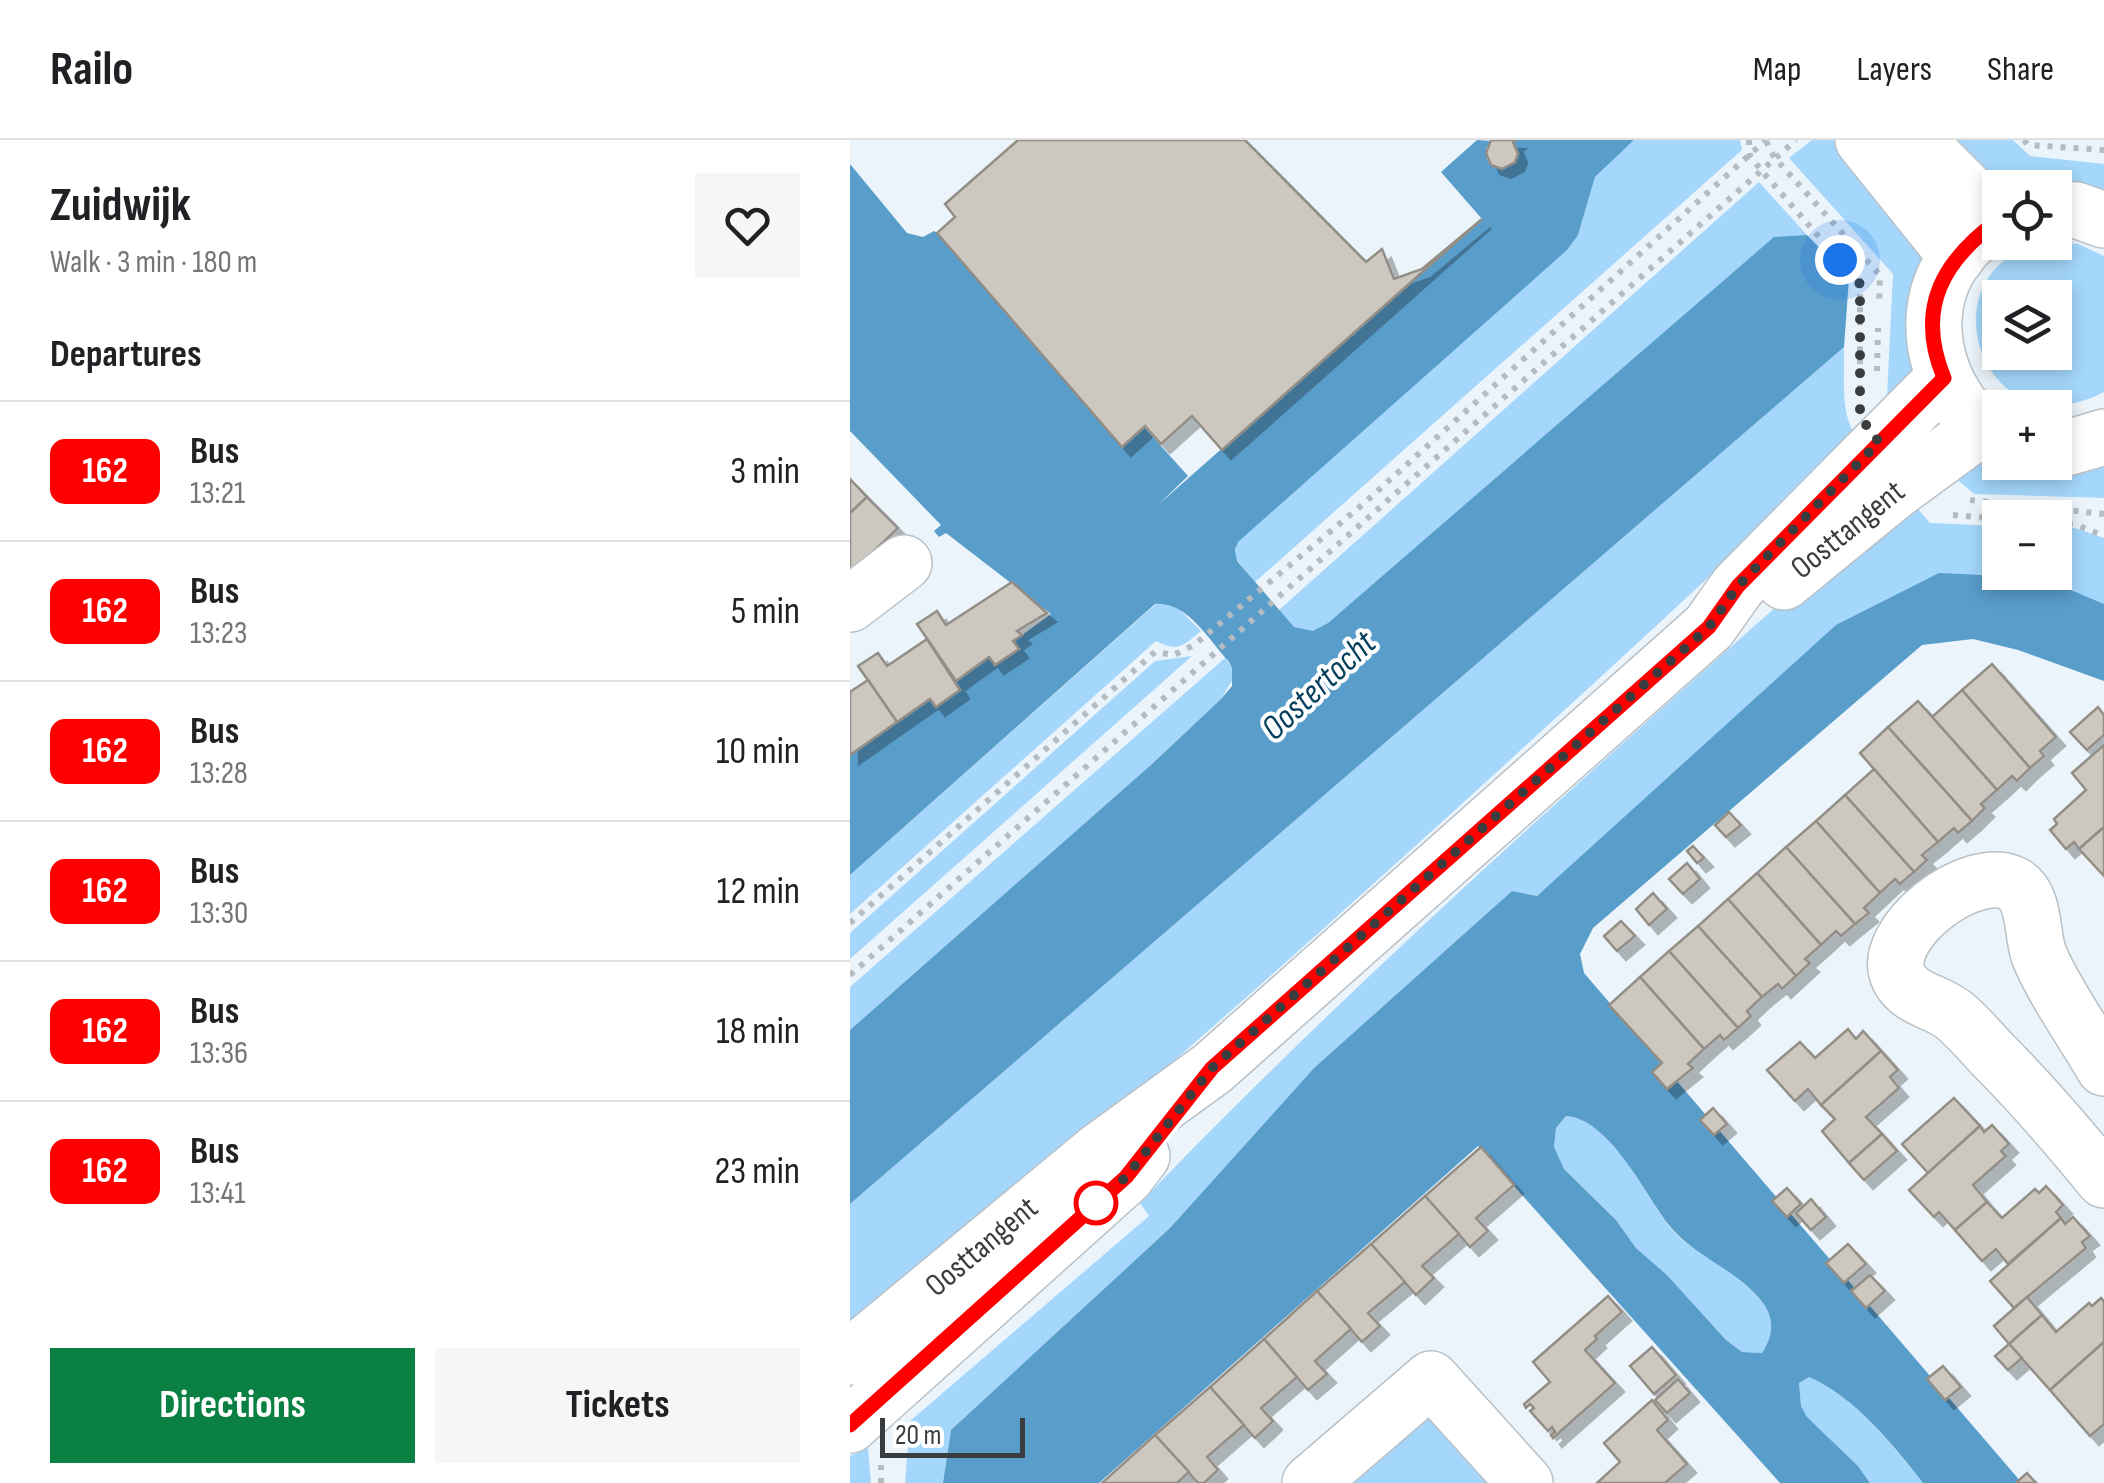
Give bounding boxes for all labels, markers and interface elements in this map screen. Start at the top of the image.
text: Railo [50,41,133,98]
text: Map [1753,48,1801,91]
text: Layers [1856,48,1932,91]
text: Share [1987,48,2054,91]
map controls [1982,170,2072,590]
button: locate [1982,170,2072,260]
button: heart [695,173,800,278]
text: Zuidwijk [50,177,191,234]
your location [1815,235,1865,285]
text: Walk · 3 min · 180 m [50,243,257,282]
button: layers [1982,280,2072,370]
text: Departures [50,332,202,377]
button: + [1982,390,2072,480]
text: Bus [190,429,239,474]
text: 3 min [730,449,800,494]
text: 162 [82,450,128,493]
street label: Oosttangent [1783,472,1913,588]
text: 13:21 [190,474,245,513]
button: − [1982,500,2072,590]
text: Bus [190,569,239,614]
text: 5 min [731,589,800,634]
text: 162 [82,590,128,633]
text: 13:23 [190,614,247,653]
water label: Oostertocht [1253,621,1386,750]
text: Bus [190,709,239,754]
text: 10 min [716,729,800,774]
text: 162 [82,730,128,773]
text: 13:28 [190,754,248,793]
text: Bus [190,849,239,894]
text: 12 min [717,869,800,914]
text: 162 [82,870,128,913]
text: 13:30 [190,894,248,933]
text: Bus [190,989,239,1034]
text: 18 min [716,1009,800,1054]
text: 162 [82,1010,128,1053]
text: 13:36 [190,1034,248,1073]
text: Bus [190,1129,239,1174]
text: 23 min [715,1149,800,1194]
text: 162 [82,1150,128,1193]
text: 13:41 [190,1174,245,1213]
unlabelled marker [1075,1182,1117,1224]
street label: Oosttangent [918,1189,1046,1305]
button: Directions [50,1348,415,1463]
button: Tickets [435,1348,800,1463]
scale bar [880,1413,1025,1458]
text: 20 m [895,1419,941,1452]

